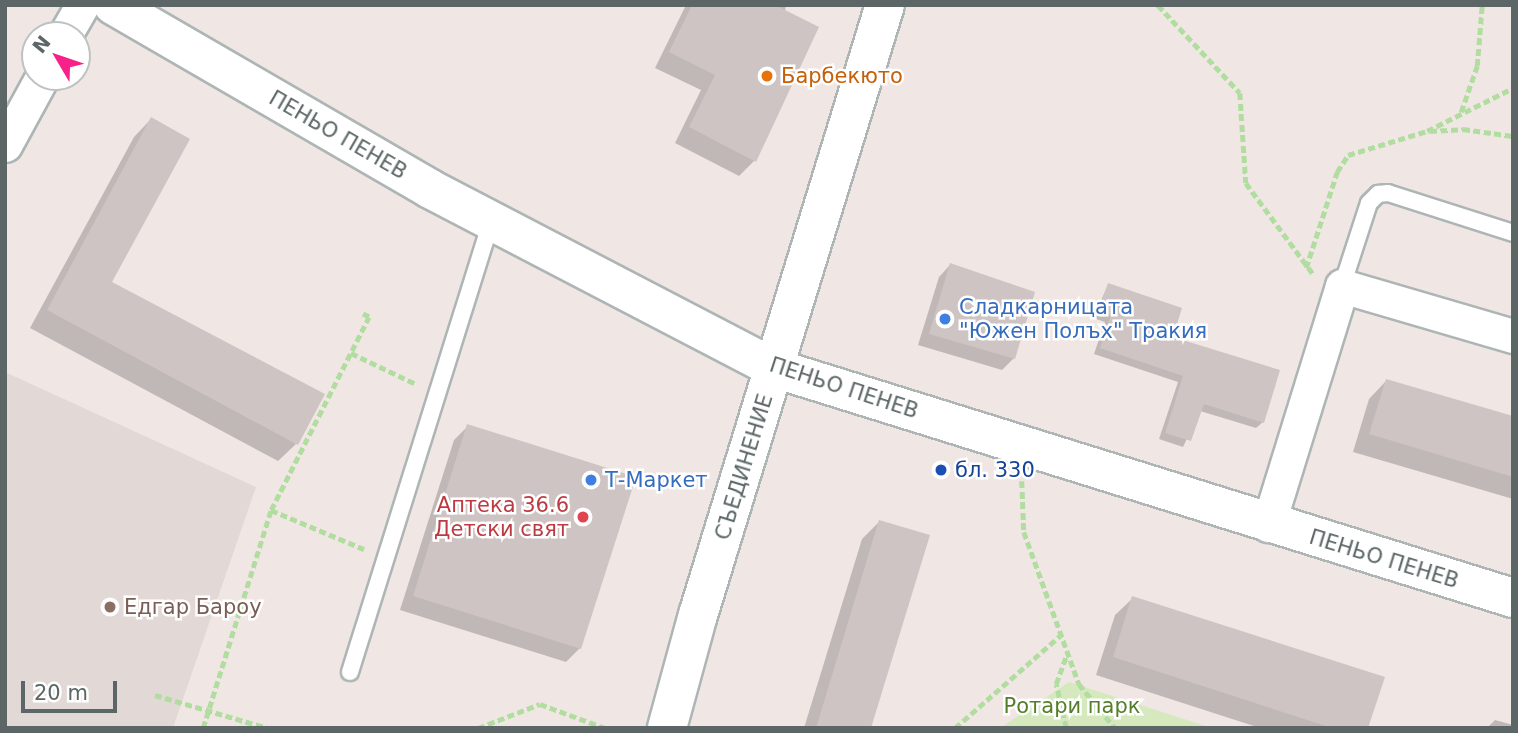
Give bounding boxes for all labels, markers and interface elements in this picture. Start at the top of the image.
north arrow [21,21,91,91]
text: N [28,31,55,57]
place label: Барбекюто [781,63,903,89]
marker: Барбекюто [759,68,775,84]
street label: ПЕНЬО ПЕНЕВ [265,85,411,185]
place label: Сладкарницата "Южен Полъх" Тракия [959,294,1207,344]
marker: Сладкарницата "Южен Полъх" Тракия [937,311,953,327]
street label: ПЕНЬО ПЕНЕВ [766,352,922,424]
street label: СЪЕДИНЕНИЕ [710,391,778,543]
place label: бл. 330 [955,457,1035,483]
marker: бл. 330 [933,462,949,478]
place label: Т-Маркет [605,467,708,493]
marker: Т-Маркет [583,472,599,488]
place label: Аптека 36.6 Детски свят [434,492,569,542]
marker: Аптека 36.6 Детски свят [575,509,591,525]
street label: ПЕНЬО ПЕНЕВ [1306,524,1462,594]
place label: Едгар Бароу [124,594,262,620]
marker: Едгар Бароу [102,599,118,615]
scale bar [24,666,121,710]
text: 20 m [34,681,88,705]
park label: Ротари парк [1004,693,1140,719]

